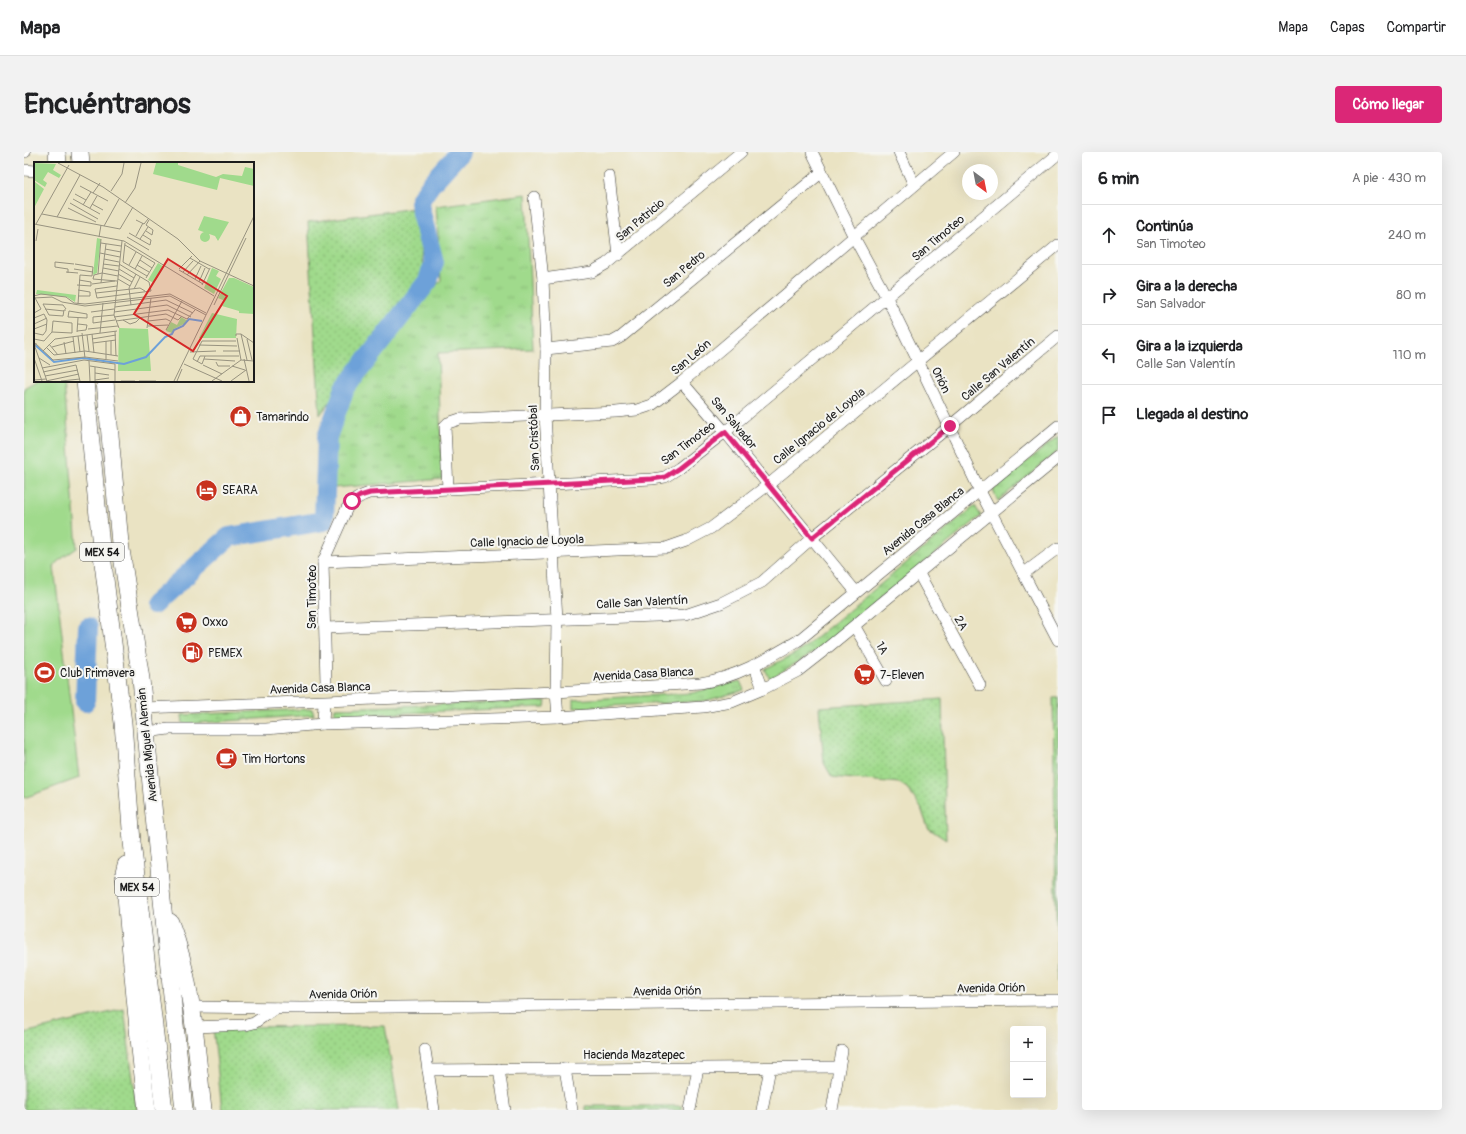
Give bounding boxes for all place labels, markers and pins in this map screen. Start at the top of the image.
shop icon: Tamarindo [227,404,253,430]
place label: Tamarindo [256,410,309,425]
hotel icon: SEARA [194,477,220,503]
place label: SEARA [222,483,258,498]
supermarket icon: Oxxo [173,609,199,635]
place label: Oxxo [202,615,229,630]
fuel station icon: PEMEX [180,640,206,666]
place label: PEMEX [208,646,243,661]
sports icon: Club Primavera [32,660,58,686]
supermarket icon: 7-Eleven [851,662,877,688]
place label: Club Primavera [60,666,135,681]
place label: 7-Eleven [880,668,925,683]
cafe icon: Tim Hortons [214,746,240,772]
place label: Tim Hortons [242,752,306,767]

